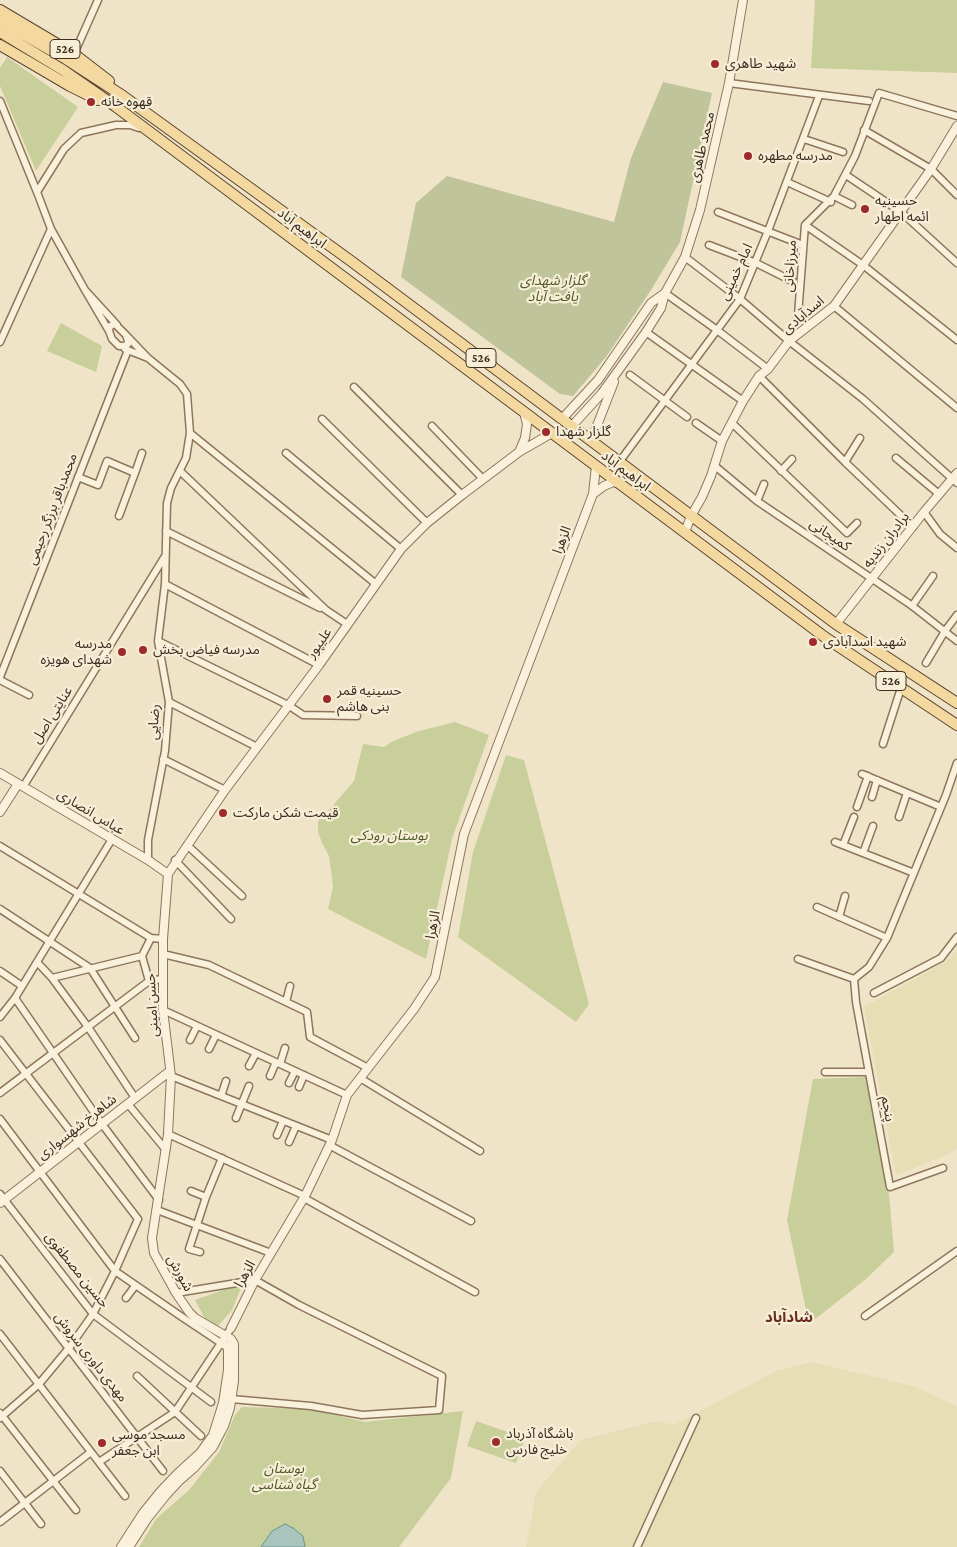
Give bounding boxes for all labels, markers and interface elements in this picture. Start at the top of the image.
road number: 526 [50,40,80,59]
place label: شهید طاهری [725,56,796,72]
marker: شهید طاهری [709,58,721,70]
place label: قهوه خانه [101,94,152,110]
marker: قهوه خانه [85,96,97,108]
street label: محمد طاهری [686,110,718,184]
place label: مدرسه مطهره [758,148,833,164]
marker: مدرسه مطهره [742,150,754,162]
place label: حسینیه ائمه اطهار [875,193,929,226]
marker: حسینیه ائمه اطهار [859,203,871,215]
street label: ابراهیم آباد [274,204,330,252]
street label: میرزاخانی [780,239,800,293]
street label: امام خمینی [716,241,756,303]
park label: گلزار شهدای یافت آباد [520,273,586,306]
street label: اسدآبادی [778,292,828,338]
road number: 526 [466,348,496,368]
place label: گلزار شهدا [556,424,611,440]
marker: گلزار شهدا [540,426,552,438]
street label: ابراهیم آباد [598,447,654,495]
street label: محمدباقر برزگر رحیمی [23,451,81,567]
street label: برادران زندیه [859,509,913,571]
street label: کمیجانی [806,515,854,555]
street label: الزهرا [549,524,575,556]
street label: علیپور [303,624,335,662]
place label: شهید اسدآبادی [823,634,907,650]
place label: مدرسه شهدای هویزه [40,636,112,669]
marker: شهید اسدآبادی [807,636,819,648]
place label: مدرسه فیاض بخش [153,642,260,658]
marker: مدرسه فیاض بخش [137,644,149,656]
marker: مدرسه شهدای هویزه [116,646,128,658]
road number: 526 [876,671,906,690]
street label: عنایتی اصل [28,683,76,747]
place label: حسینیه قمر بنی هاشم [337,683,402,716]
marker: حسینیه قمر بنی هاشم [321,693,333,705]
street label: رضایی [145,704,163,740]
street label: عباس انصاری [54,785,128,839]
place label: قیمت شکن مارکت [233,805,339,821]
marker: قیمت شکن مارکت [217,807,229,819]
park label: بوستان رودکی [350,828,428,844]
street label: الزهرا [422,909,444,941]
street label: حسن امینی [142,973,162,1037]
street label: شاهرخ شهسواری [34,1091,120,1163]
street label: پنجم [877,1095,899,1123]
street label: حسین مصطفوی [41,1229,113,1311]
street label: شورش [163,1252,197,1294]
street label: الزهرا [231,1257,259,1291]
district label: شادآباد [765,1308,813,1326]
street label: مهدی داوری سروش [51,1309,131,1405]
place label: باشگاه آذرباد خلیج فارس [506,1426,574,1458]
place label: مسجد موسی ابن جعفر [112,1427,185,1460]
marker: باشگاه آذرباد خلیج فارس [490,1436,502,1448]
marker: مسجد موسی ابن جعفر [96,1437,108,1449]
park label: بوستان گیاه شناسی [252,1461,316,1494]

